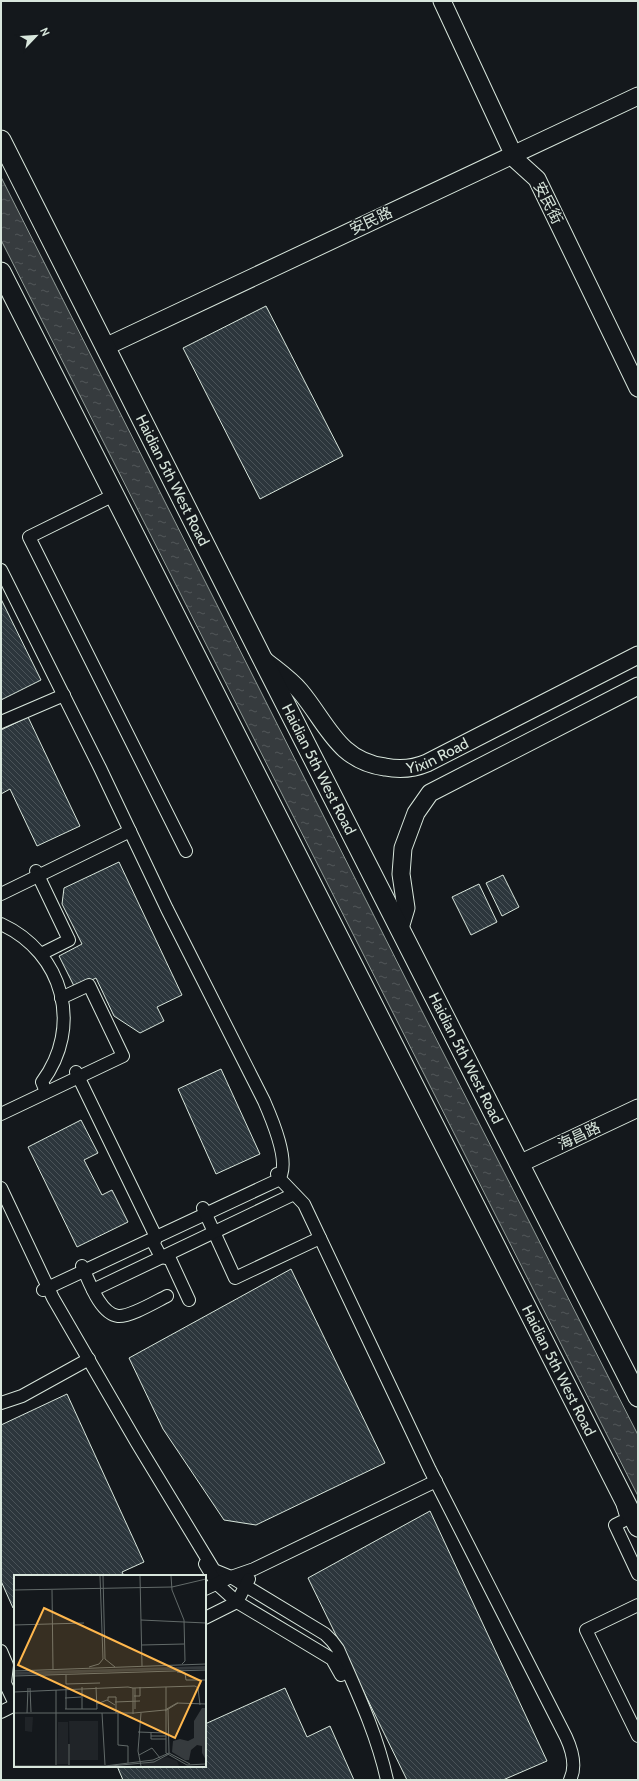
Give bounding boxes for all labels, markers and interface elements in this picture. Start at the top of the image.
north arrow [16,16,56,56]
text: N [37,25,53,38]
street label: 安民街 [530,179,566,227]
street label: 安民路 [347,203,395,239]
street label: Haidian 5th West Road [132,412,213,549]
street label: Haidian 5th West Road [278,701,359,838]
street label: Yixin Road [404,734,472,778]
street label: Haidian 5th West Road [425,990,506,1127]
street label: 海昌路 [555,1118,603,1154]
street label: Haidian 5th West Road [518,1302,599,1439]
inset map [14,1575,206,1767]

